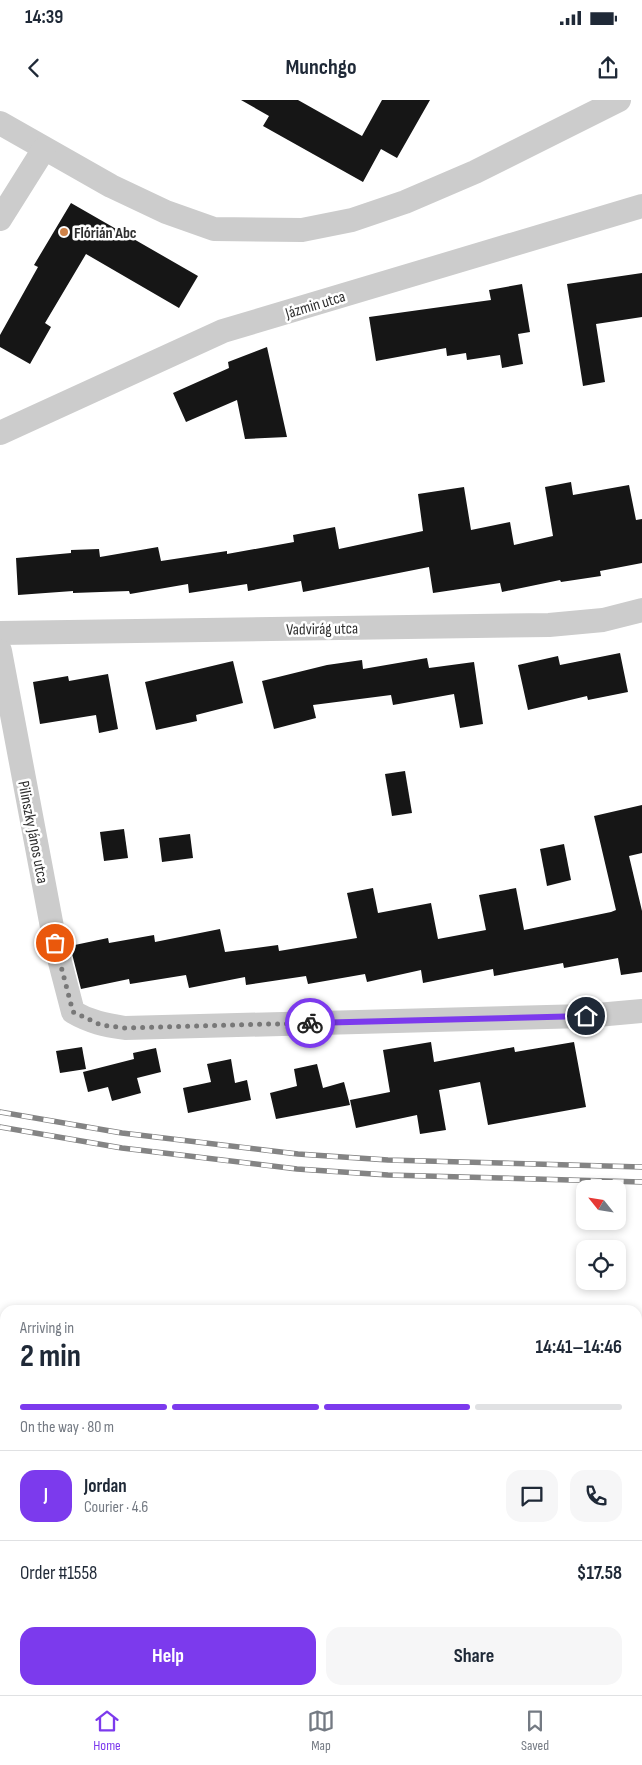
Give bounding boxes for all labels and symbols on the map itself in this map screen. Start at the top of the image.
place label: Flórián Abc [74,224,137,243]
marker: Flórián Abc [58,226,70,238]
street label: Jázmin utca [282,287,348,324]
street label: Vadvirág utca [286,619,358,640]
street label: Pilinszky János utca [13,779,52,885]
pin [34,922,76,964]
pin [565,995,607,1037]
courier [285,998,335,1048]
north arrow [576,1180,626,1230]

